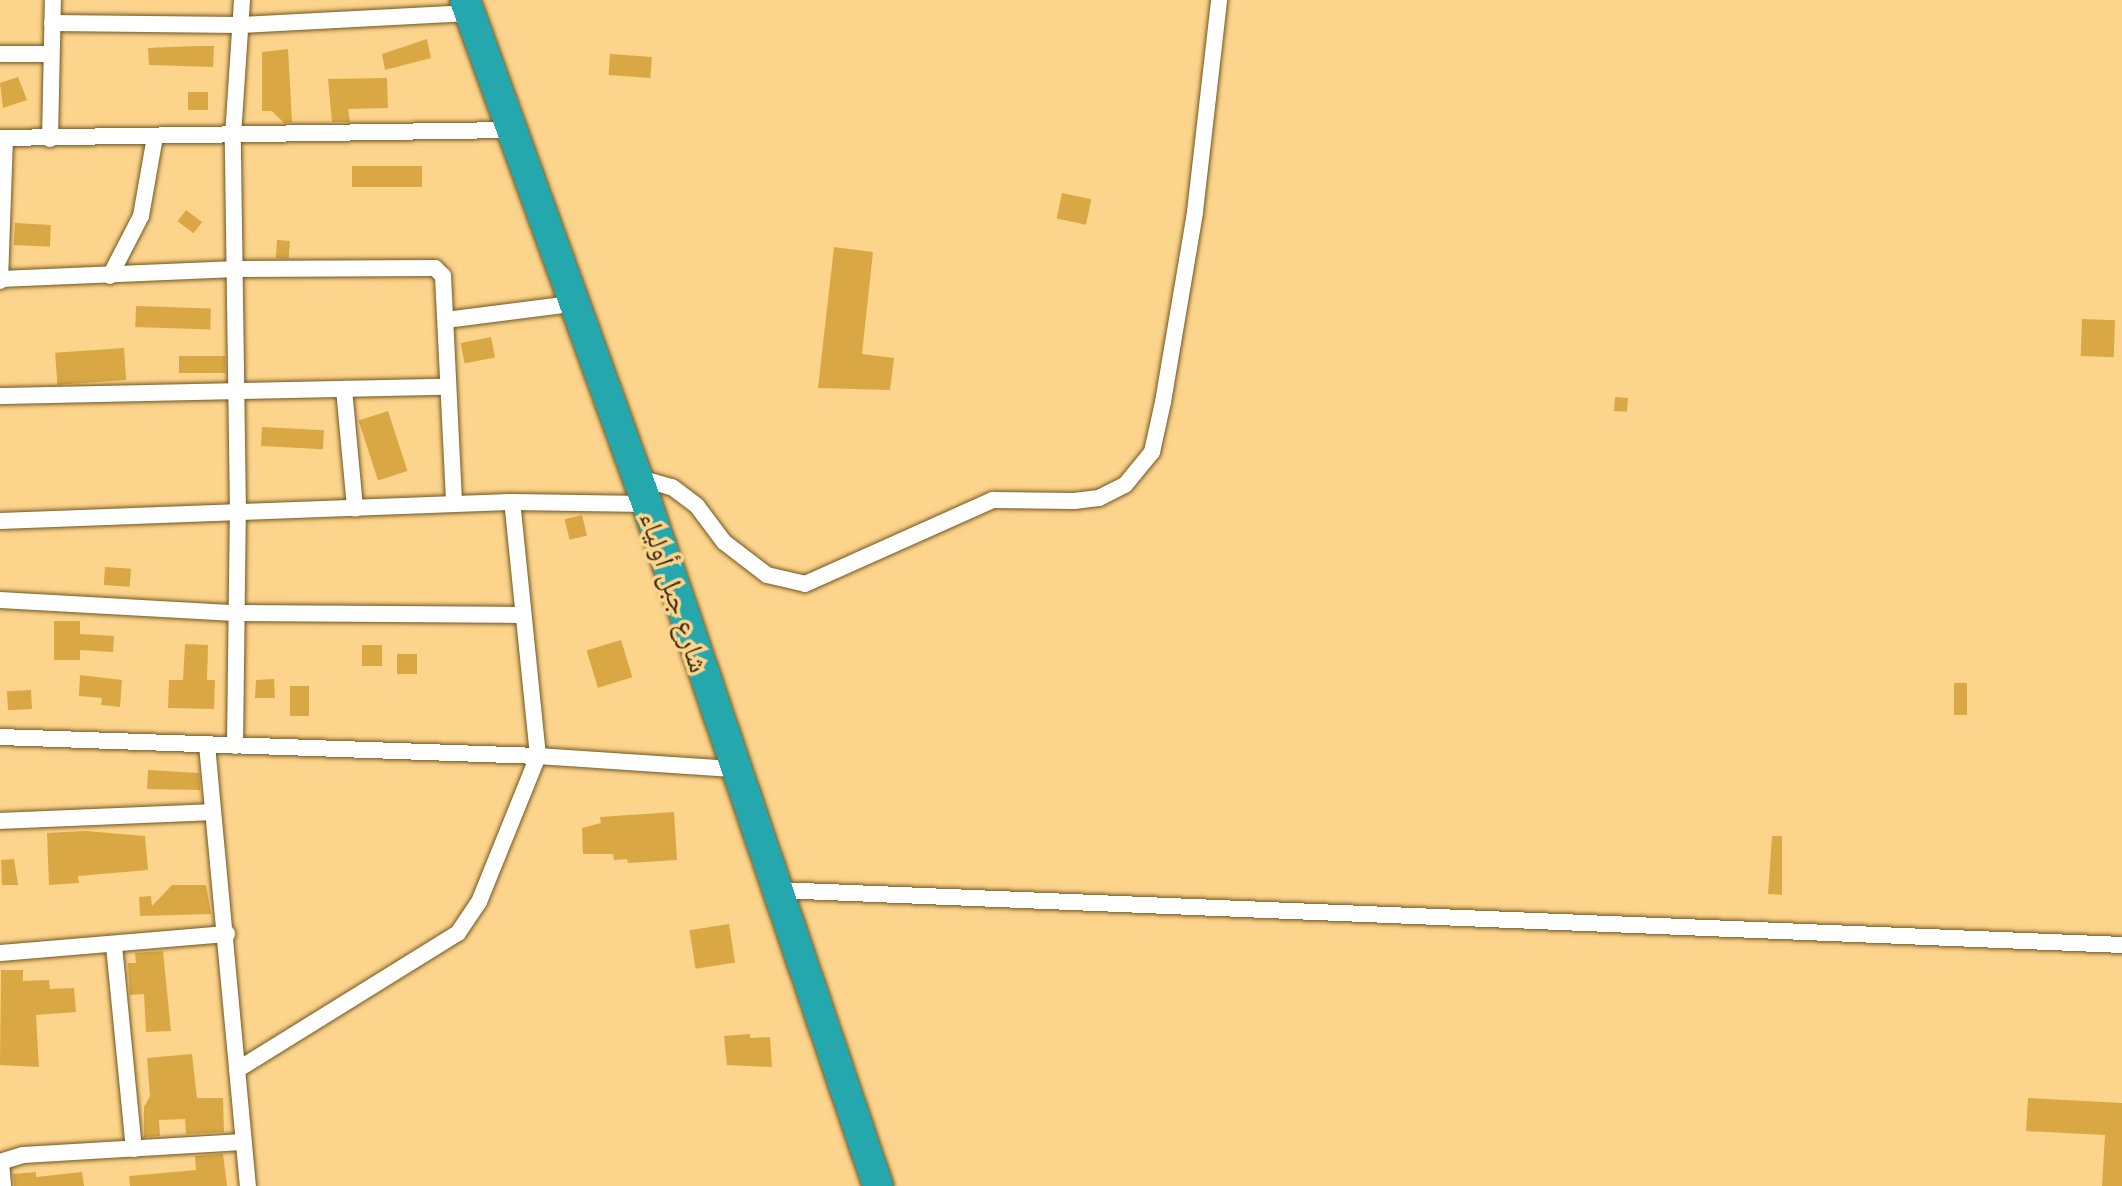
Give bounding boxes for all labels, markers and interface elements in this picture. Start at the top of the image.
street label: شارع جبل أولياء [633,508,717,676]

